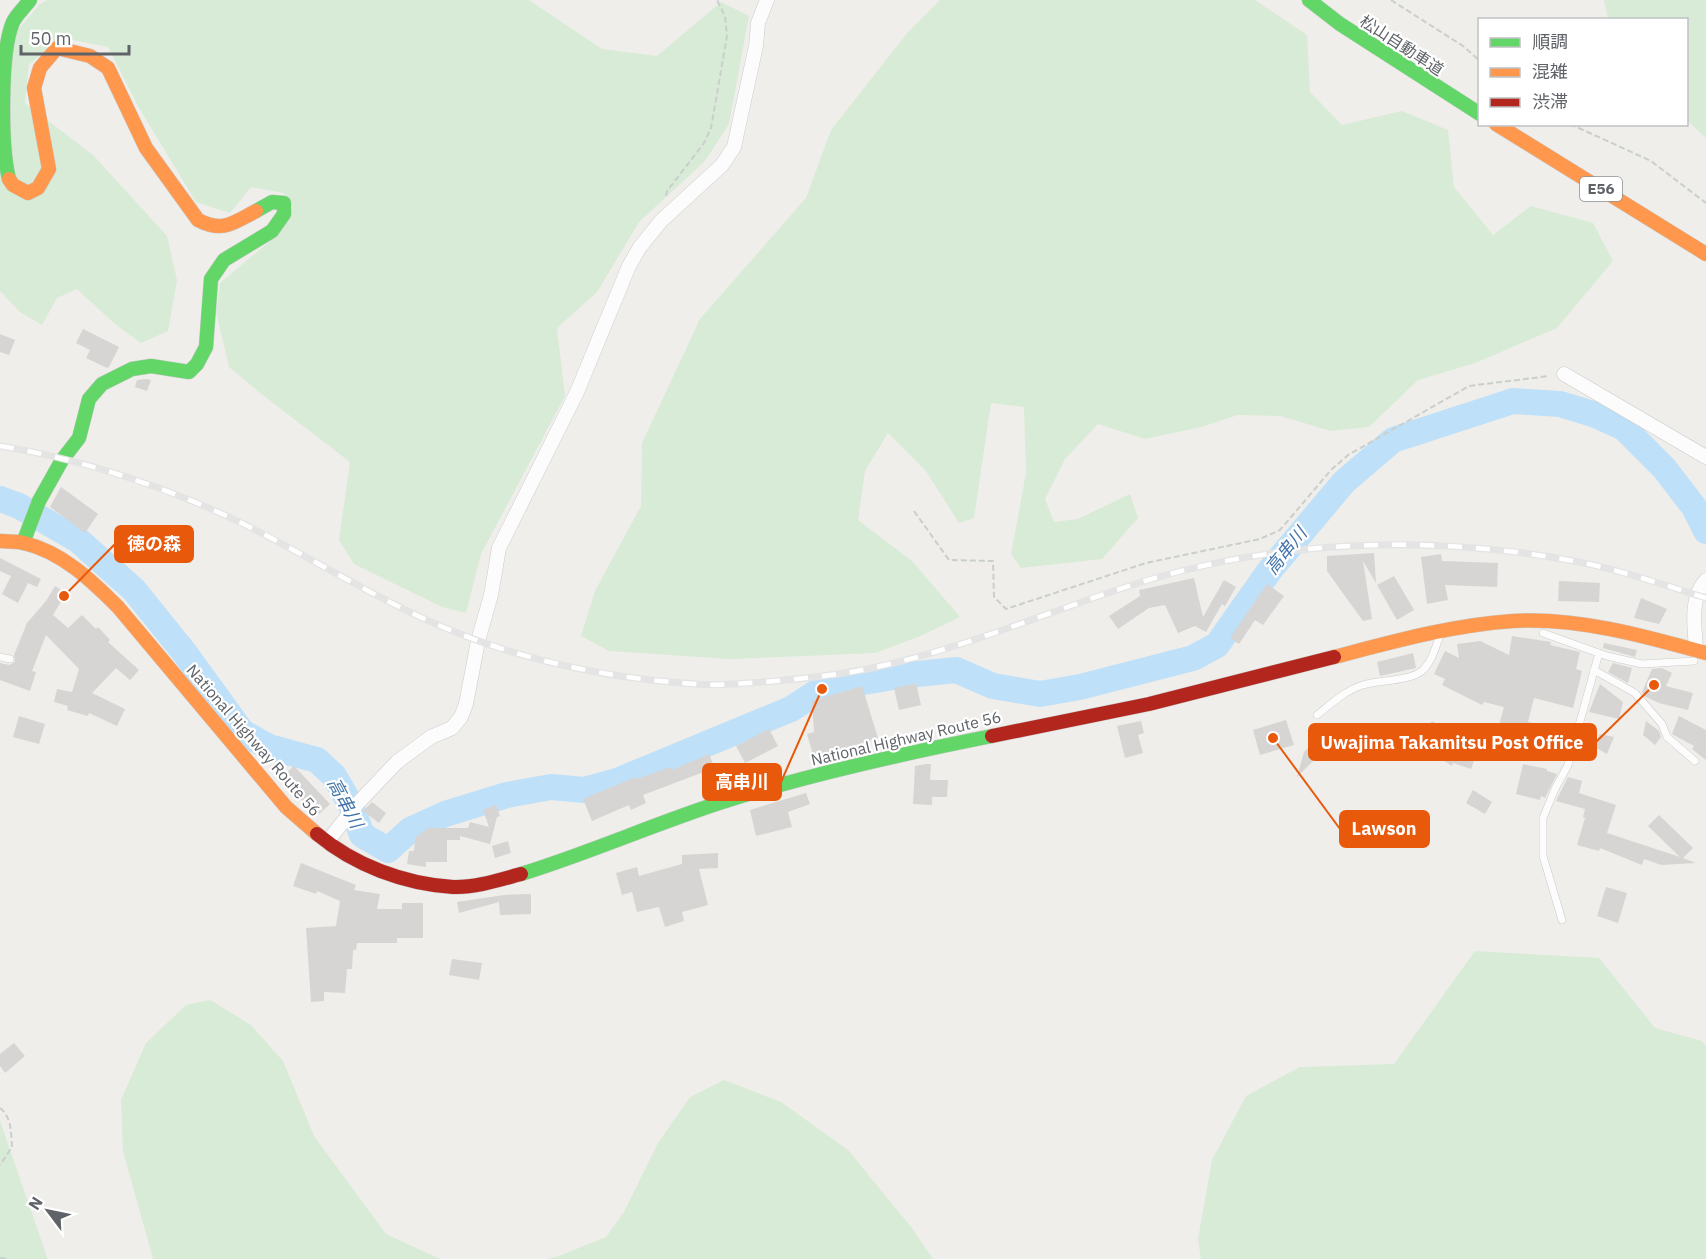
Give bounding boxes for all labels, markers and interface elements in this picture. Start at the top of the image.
street label: 松山自動車道 [1356,10,1448,80]
scale bar [21,18,129,56]
legend [1478,18,1688,126]
text: 50 m [30,27,72,50]
text: 順調 [1532,30,1568,53]
text: 混雑 [1532,60,1568,83]
text: 渋滞 [1532,90,1568,113]
road number: E56 [1580,177,1622,201]
water label: 高串川 [1260,521,1313,579]
callout: 徳の森 [115,526,193,562]
text: 徳の森 [127,532,181,555]
street label: National Highway Route 56 [183,660,325,820]
street label: National Highway Route 56 [809,706,1003,770]
callout: Uwajima Takamitsu Post Office [1309,724,1596,760]
text: Uwajima Takamitsu Post Office [1321,731,1583,754]
callout: 高串川 [703,764,781,800]
text: 高串川 [715,770,769,793]
water label: 高串川 [323,774,369,834]
callout: Lawson [1340,811,1429,847]
text: Lawson [1352,817,1416,840]
north arrow [18,1181,78,1241]
text: N [24,1193,47,1213]

